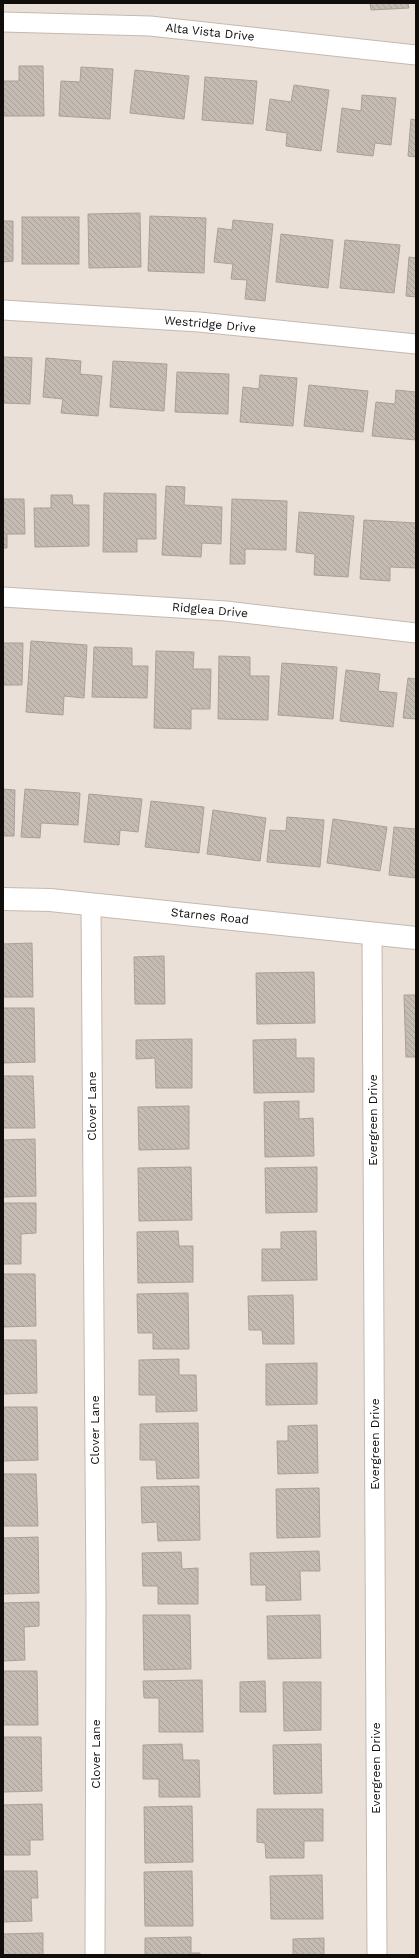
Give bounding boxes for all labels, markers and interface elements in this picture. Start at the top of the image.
street label: Alta Vista Drive [165,20,255,44]
street label: Westridge Drive [163,313,257,335]
street label: Ridglea Drive [171,600,249,620]
street label: Starnes Road [170,905,250,927]
street label: Clover Lane [85,1071,99,1141]
street label: Evergreen Drive [366,1074,380,1166]
street label: Clover Lane [88,1395,102,1465]
street label: Evergreen Drive [368,1398,382,1490]
street label: Clover Lane [89,1719,103,1789]
street label: Evergreen Drive [369,1722,383,1814]

